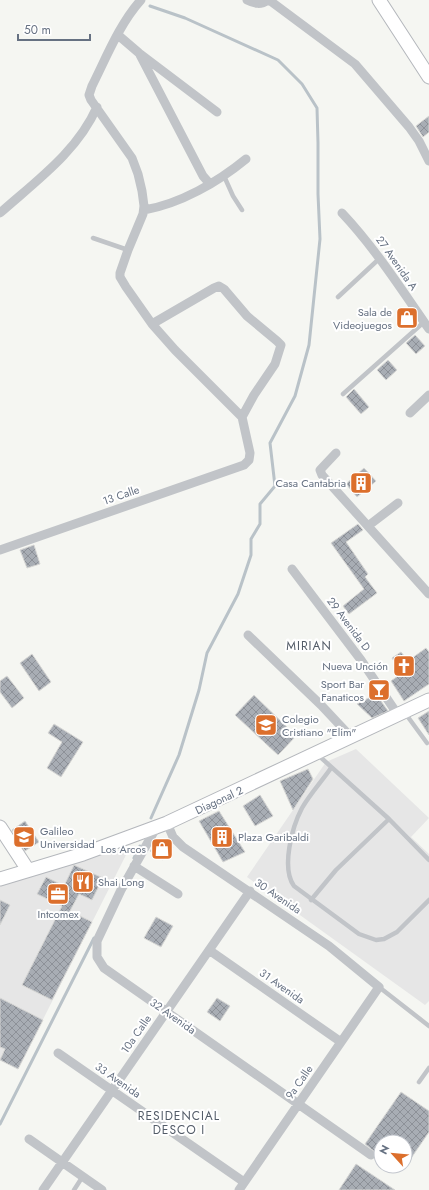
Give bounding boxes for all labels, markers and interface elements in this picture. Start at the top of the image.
scale bar [18,16,90,42]
text: 50 m [24,21,51,39]
street label: 27 Avenida A [372,233,422,294]
place label: Sala de Videojuegos [333,304,393,333]
shop icon: Sala de Videojuegos [394,305,420,331]
building icon: Casa Cantabria [348,470,374,496]
place label: Casa Cantabria [275,475,346,491]
street label: 13 Calle [101,481,142,509]
street label: 29 Avenida D [323,594,375,655]
district label: MIRIAN [286,637,332,655]
church icon: Nueva Unción [391,653,417,679]
place label: Nueva Unción [322,658,388,674]
place label: Sport Bar Fanaticos [321,676,365,705]
bar icon: Sport Bar Fanaticos [366,677,392,703]
place label: Colegio Cristiano "Elim" [282,711,356,740]
school or university icon: Colegio Cristiano "Elim" [253,712,279,738]
street label: Diagonal 2 [192,782,246,818]
place label: Galileo Universidad [40,823,95,852]
school or university icon: Galileo Universidad [11,824,37,850]
building icon: Plaza Garibaldi [209,824,235,850]
place label: Plaza Garibaldi [238,829,309,845]
shop icon: Los Arcos [149,836,175,862]
place label: Los Arcos [101,841,147,857]
restaurant icon: Shai Long [70,869,96,895]
place label: Shai Long [98,874,144,890]
street label: 30 Avenida [251,875,305,917]
office icon: Intcomex [45,881,71,907]
place label: Intcomex [37,906,79,922]
street label: 31 Avenida [256,965,308,1007]
street label: 32 Avenida [147,994,199,1038]
street label: 10a Calle [117,1011,155,1056]
street label: 33 Avenida [92,1058,144,1102]
street label: 9a Calle [282,1062,317,1102]
district label: RESIDENCIAL DESCO I [138,1107,220,1139]
north arrow [373,1134,413,1174]
text: N [375,1142,393,1157]

